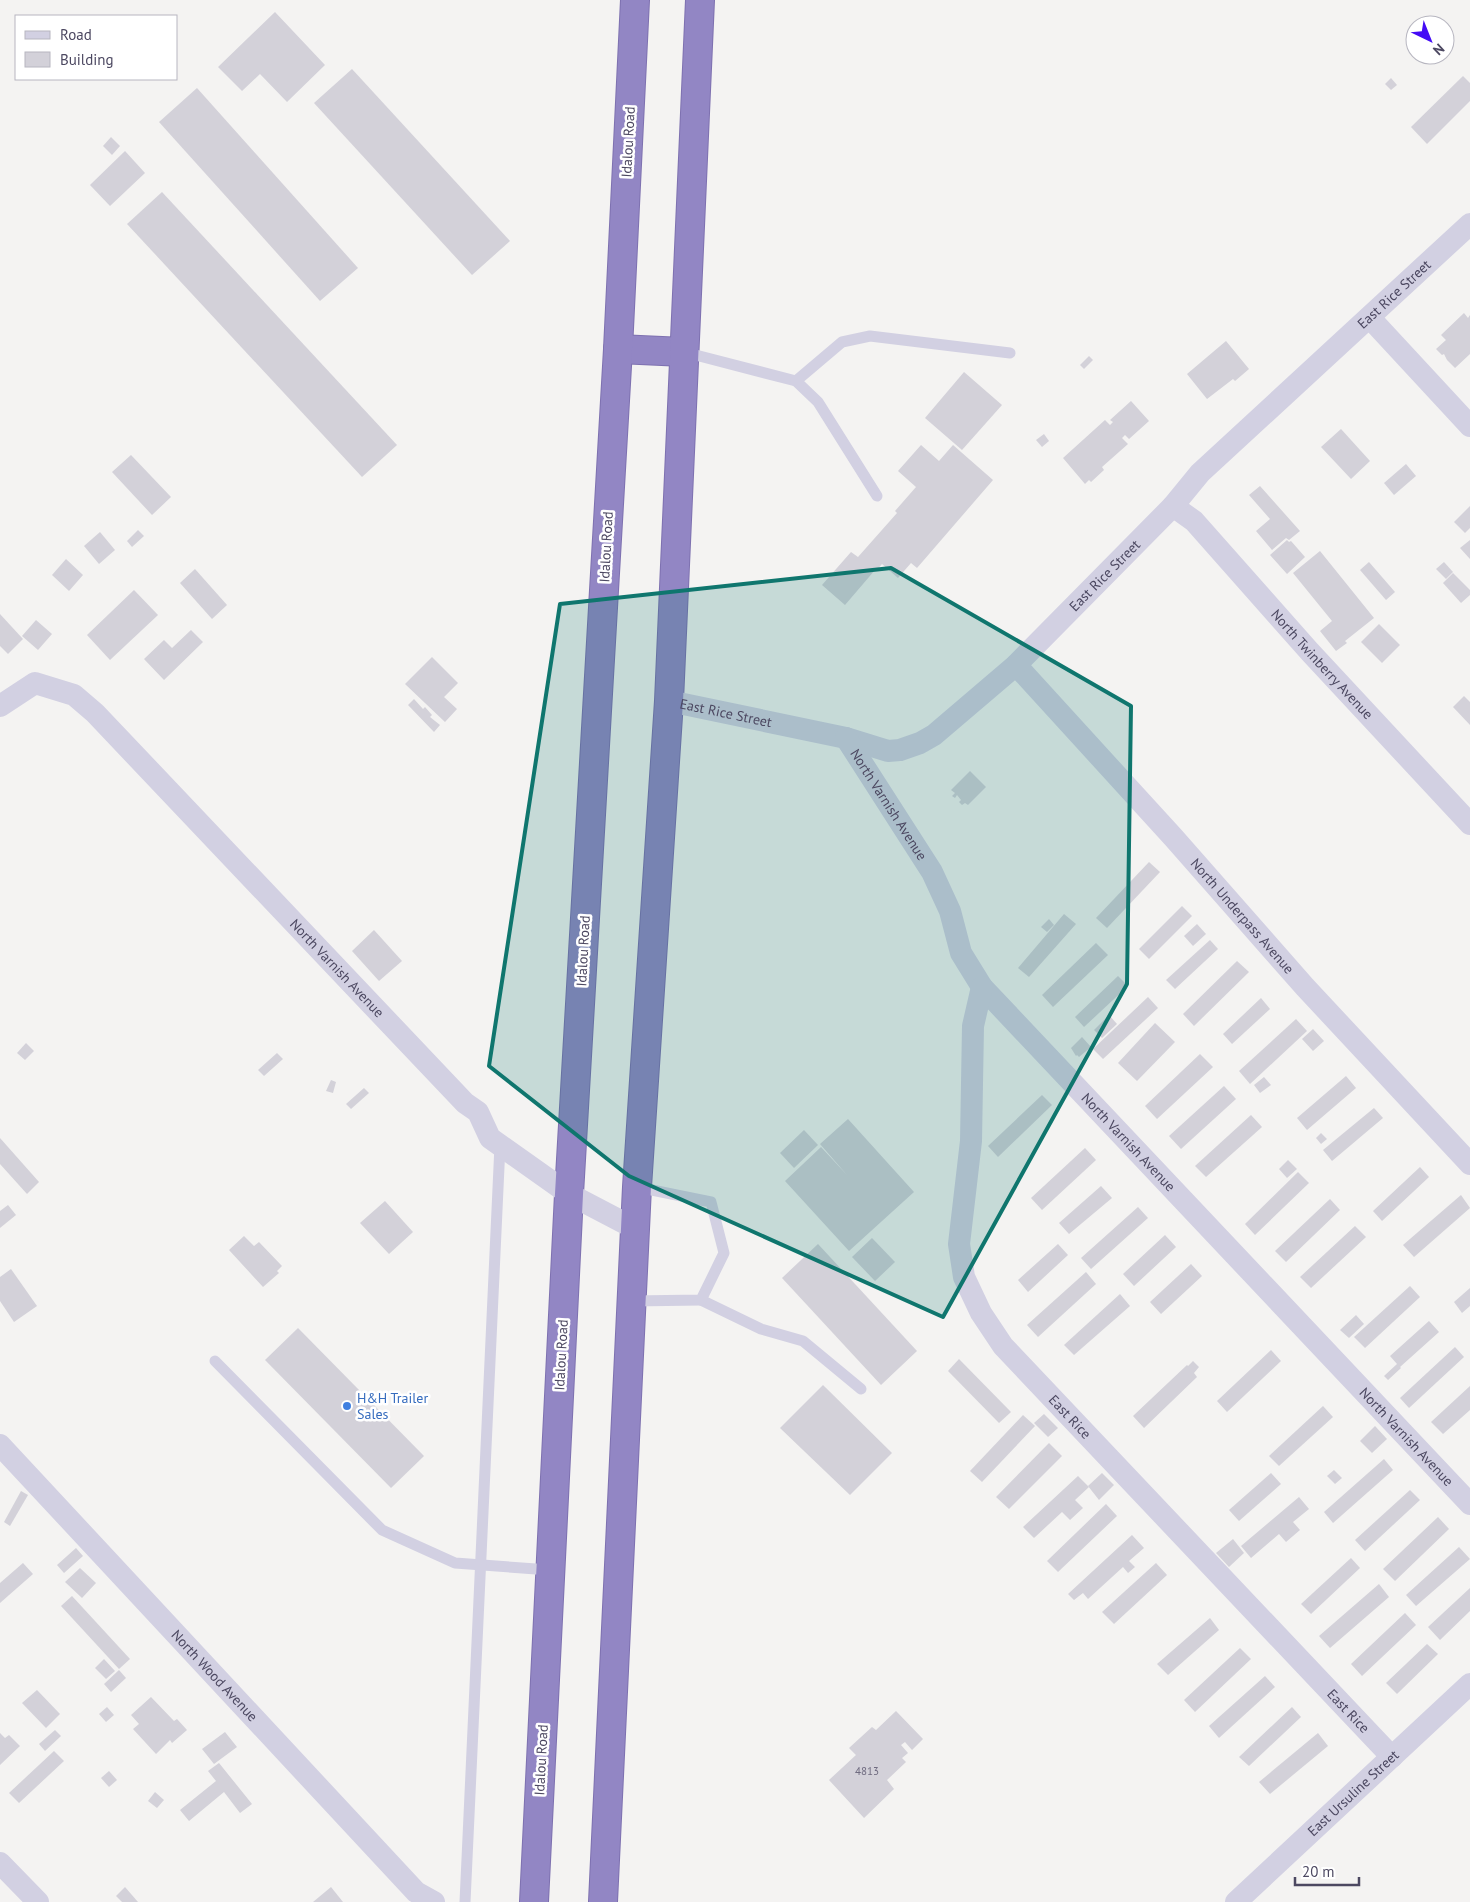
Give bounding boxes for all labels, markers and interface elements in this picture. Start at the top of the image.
legend [15,15,178,80]
north arrow [1405,15,1455,65]
text: Road [60,25,92,44]
text: N [1429,40,1448,59]
text: Building [60,50,114,69]
street label: Idalou Road [617,106,639,178]
street label: East Rice Street [1354,256,1435,332]
street label: Idalou Road [595,511,617,583]
street label: East Rice Street [1065,535,1144,615]
street label: North Twinberry Avenue [1267,605,1377,723]
street label: East Rice Street [678,694,774,731]
street label: North Varnish Avenue [846,745,931,864]
street label: North Underpass Avenue [1187,854,1298,977]
street label: North Varnish Avenue [286,915,388,1021]
street label: Idalou Road [572,915,594,987]
street label: North Varnish Avenue [1078,1089,1179,1195]
street label: Idalou Road [550,1319,572,1391]
street label: North Varnish Avenue [1356,1384,1457,1490]
place label: H&H Trailer Sales [357,1389,428,1423]
street label: East Rice [1045,1391,1095,1443]
marker: H&H Trailer Sales [341,1400,353,1412]
street label: North Wood Avenue [168,1626,262,1725]
street label: East Rice [1323,1685,1373,1737]
street label: Idalou Road [530,1724,552,1796]
street label: East Ursuline Street [1304,1746,1403,1840]
house number: 4813 [855,1764,879,1778]
scale bar [1295,1854,1359,1886]
text: 20 m [1302,1862,1335,1881]

